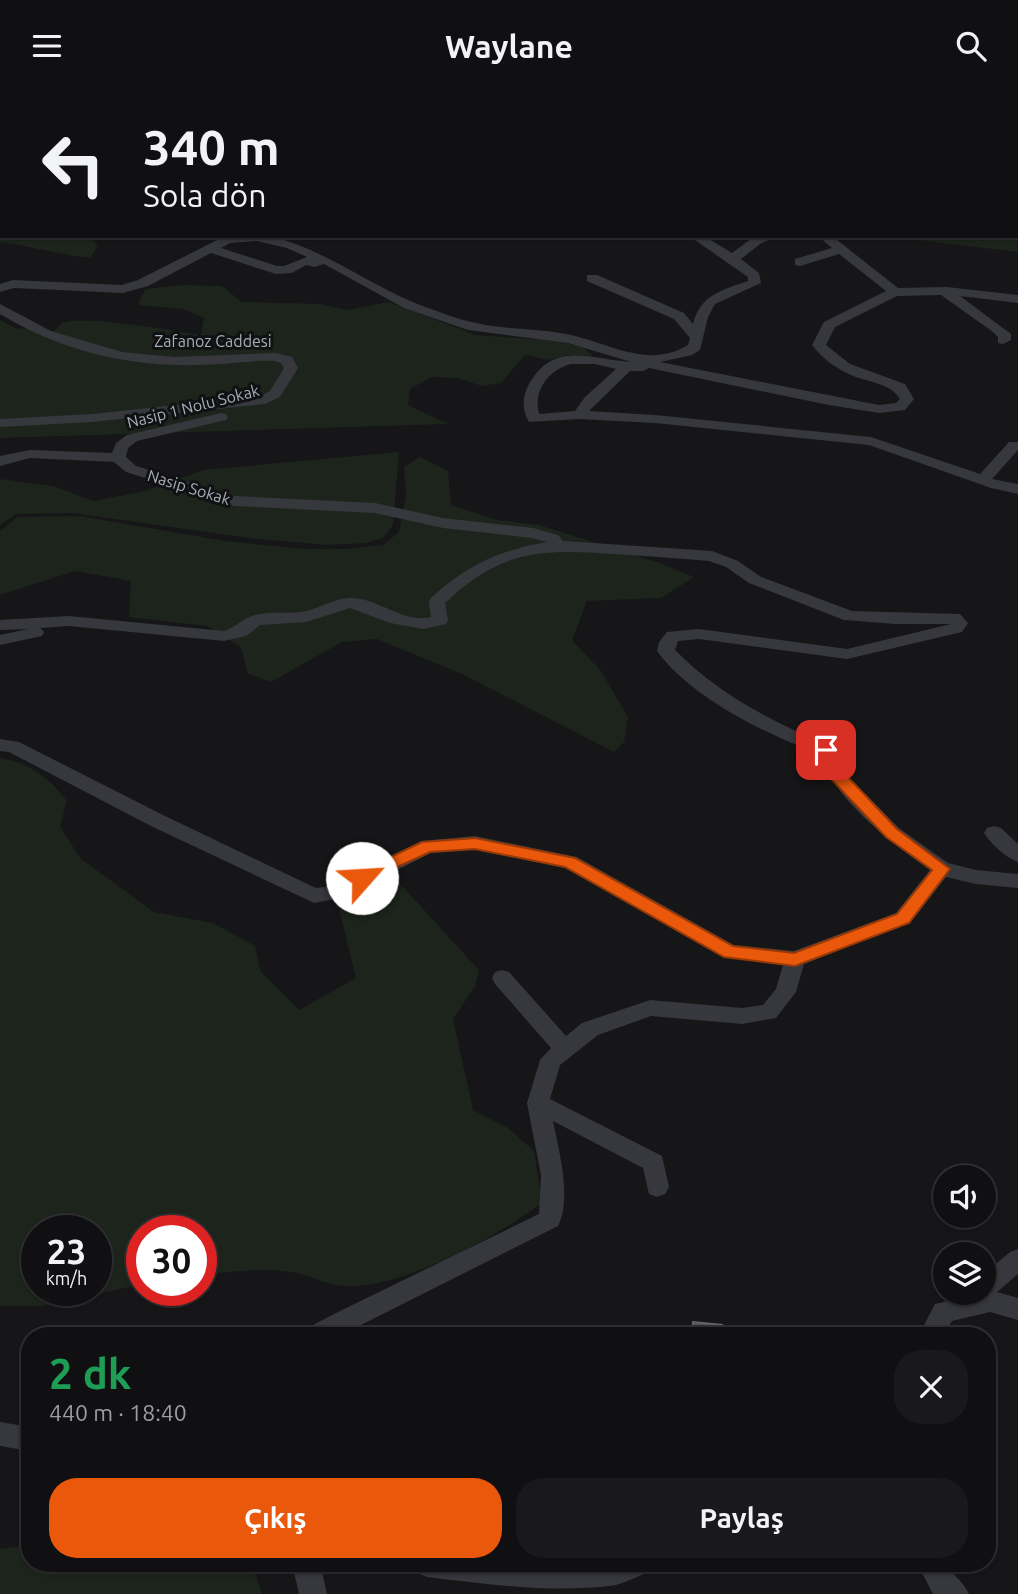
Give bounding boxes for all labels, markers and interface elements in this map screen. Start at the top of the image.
icon: menu [28,27,66,65]
icon: search [952,27,990,65]
text: Waylane [445,28,573,64]
icon: left [28,119,119,210]
text: 340 m [143,119,280,174]
text: Sola dön [143,177,266,213]
street label: Zafanoz Caddesi [154,332,272,350]
street label: Nasip 1 Nolu Sokak [125,381,261,431]
street label: Nasip Sokak [145,466,233,508]
pin [796,720,856,780]
icon: arrive [807,731,845,769]
position arrow [325,841,399,915]
map controls [933,1165,996,1305]
button: sound [933,1165,996,1228]
speed limit sign: 30 [126,1215,217,1306]
text: 23 [47,1231,86,1271]
button: layers [933,1242,996,1305]
text: km/h [46,1268,87,1288]
text: 2 dk [49,1350,131,1397]
button: close [894,1350,968,1424]
text: 440 m · 18:40 [49,1400,187,1425]
button: Çıkış [49,1478,502,1558]
button: Paylaş [516,1478,968,1558]

